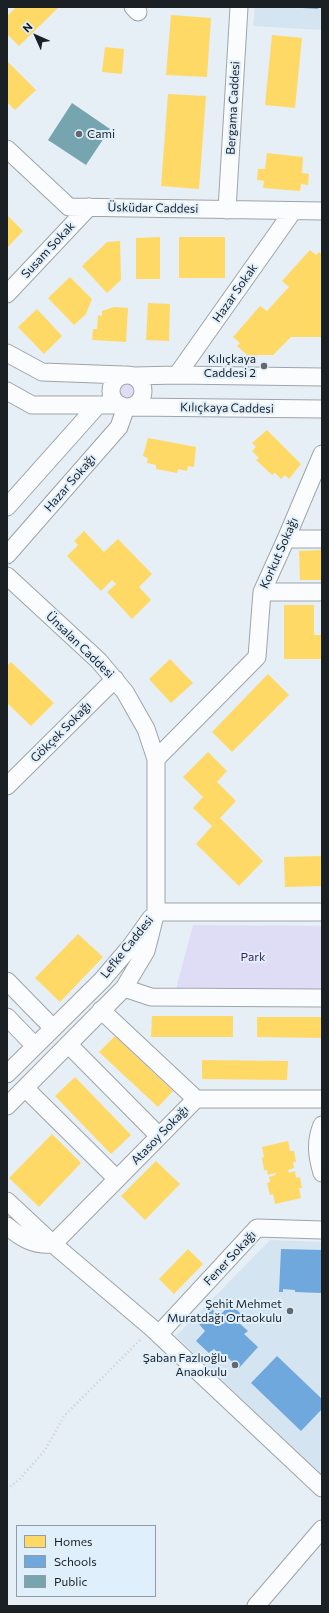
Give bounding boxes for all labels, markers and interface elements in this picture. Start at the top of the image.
north arrow [16,16,56,56]
text: N [20,20,35,35]
street label: Bergama Caddesi [223,61,243,155]
place label: Cami [87,127,115,141]
marker: Cami [74,129,84,139]
street label: Üsküdar Caddesi [107,200,199,216]
street label: Susam Sokak [18,219,78,281]
street label: Hazar Sokak [210,261,260,325]
place label: Kılıçkaya Caddesi 2 [204,352,256,380]
marker: Kılıçkaya Caddesi 2 [259,361,269,371]
street label: Kılıçkaya Caddesi [180,400,274,416]
street label: Hazar Sokağı [41,451,99,515]
street label: Korkut Sokağı [257,515,301,591]
street label: Ünsalan Caddesi [43,609,117,681]
street label: Gökçek Sokağı [28,699,94,765]
street label: Lefke Caddesi [98,913,156,981]
park label: Park [240,950,266,964]
street label: Atasoy Sokağı [128,1102,192,1168]
street label: Fener Sokağı [201,1228,259,1288]
place label: Şehit Mehmet Muratdağı Ortaokulu [167,1297,282,1325]
marker: Şehit Mehmet Muratdağı Ortaokulu [285,1306,295,1316]
place label: Şaban Fazlıoğlu Anaokulu [143,1351,227,1379]
marker: Şaban Fazlıoğlu Anaokulu [230,1360,240,1370]
legend [16,1525,156,1597]
text: Homes [54,1534,92,1548]
text: Schools [54,1554,97,1568]
text: Public [54,1574,87,1588]

